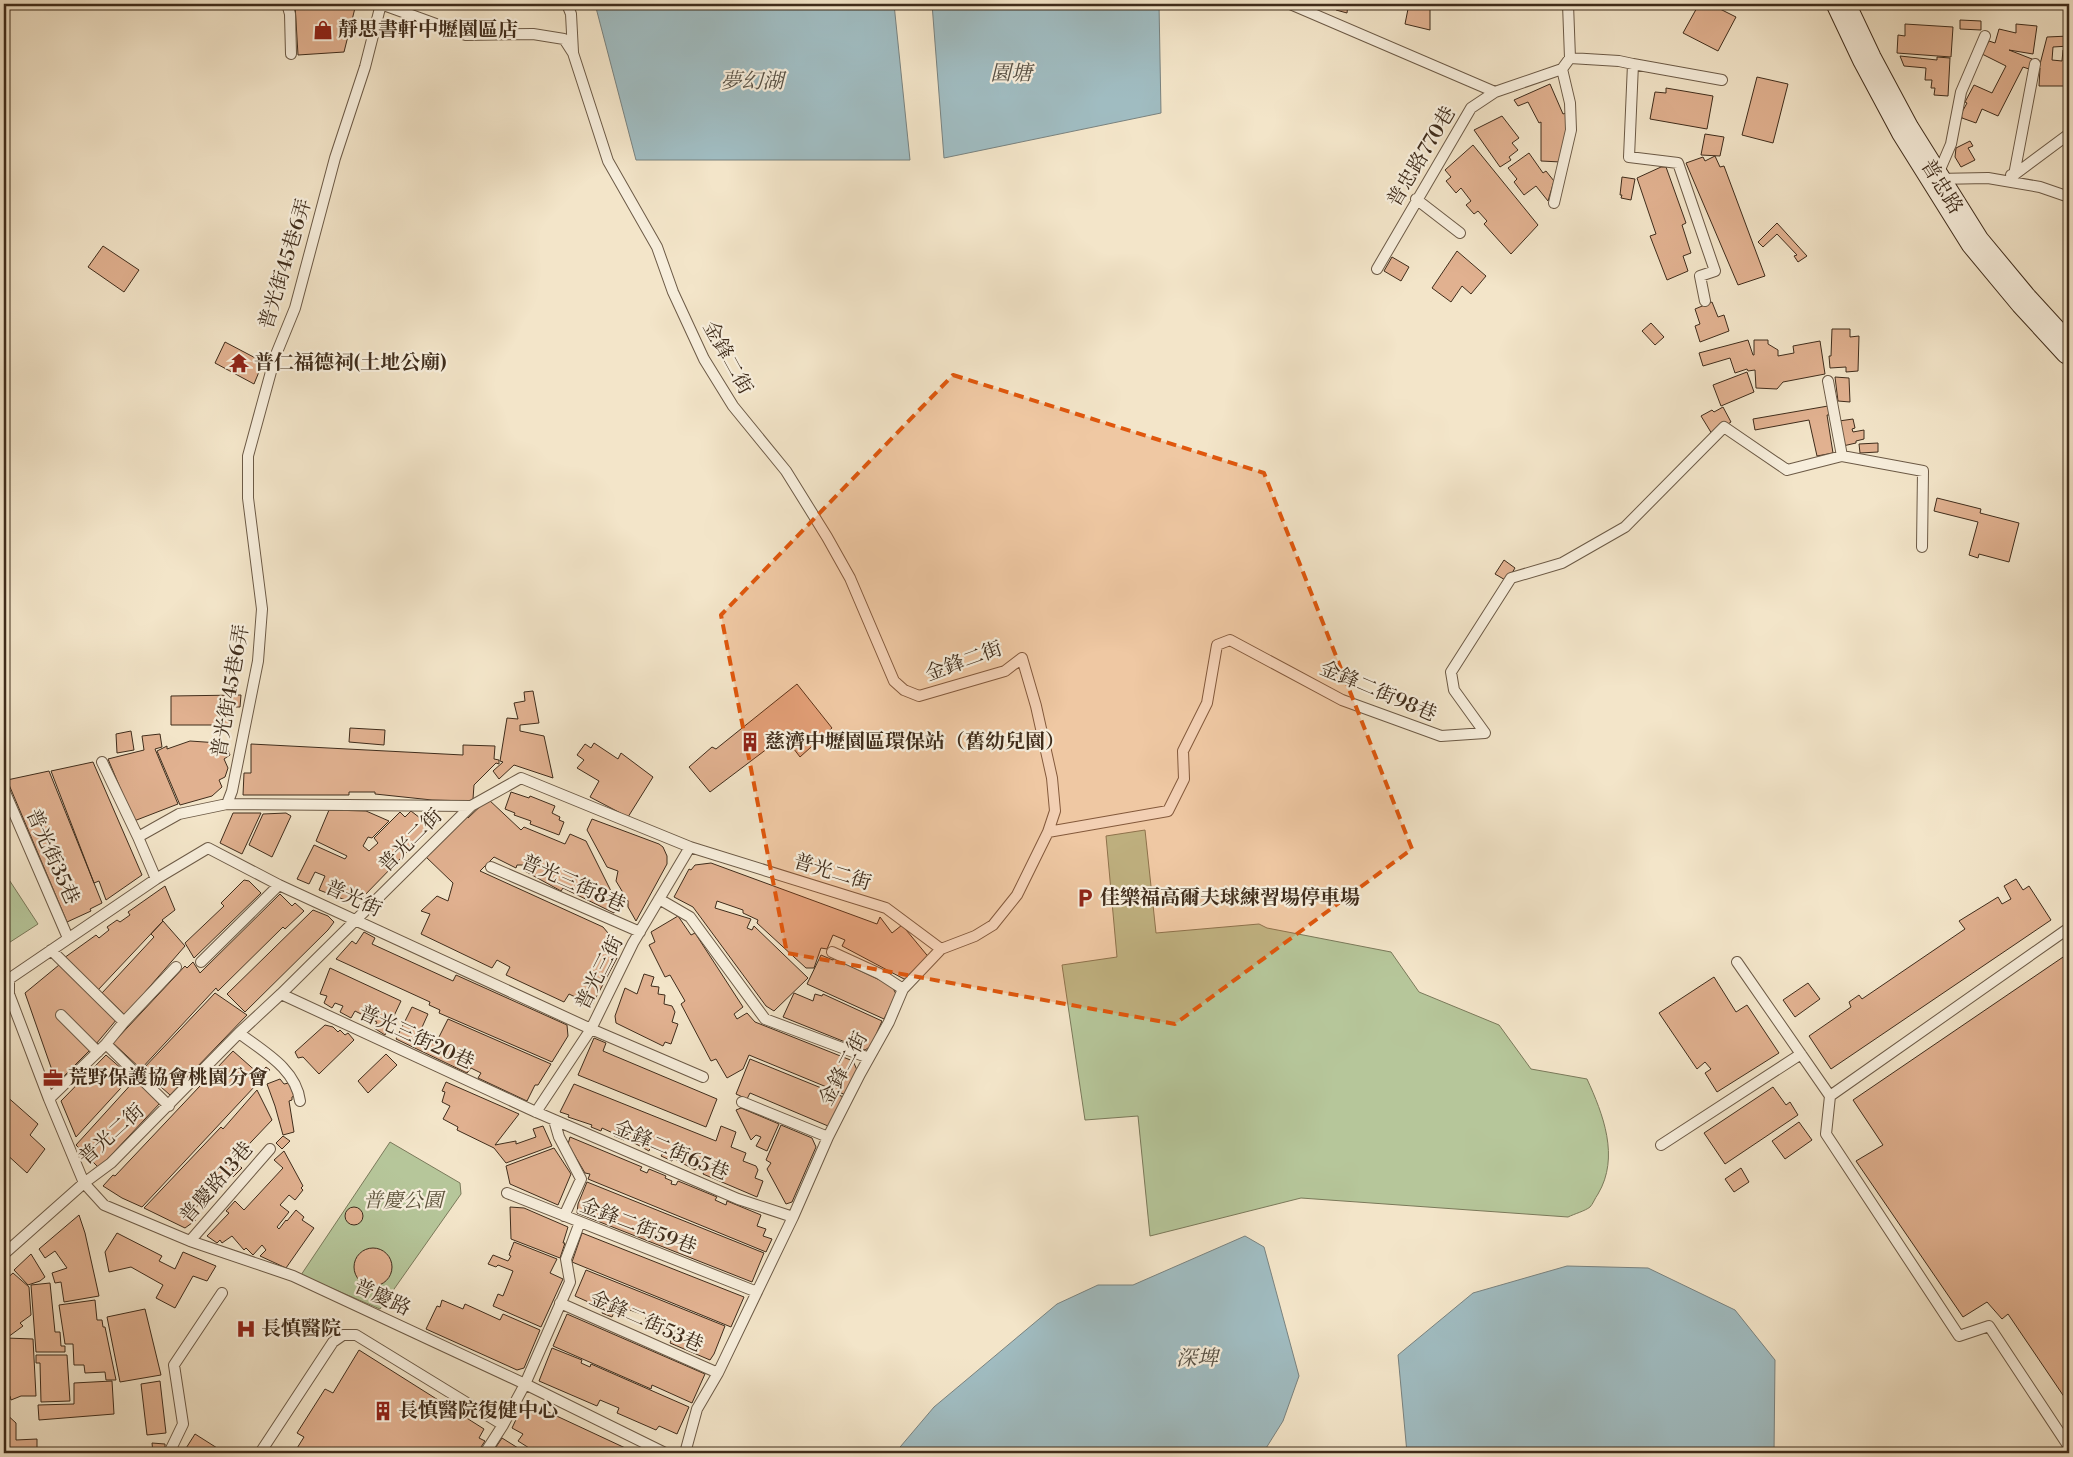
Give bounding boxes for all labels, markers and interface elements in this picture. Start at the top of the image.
place label: 靜思書軒中壢園區店 [338,18,518,43]
shop icon: 靜思書軒中壢園區店 [312,19,334,41]
water label: 園塘 [990,61,1035,87]
water label: 夢幻湖 [721,69,787,95]
street label: 普忠路770巷 [1382,102,1462,212]
street label: 普忠路 [1915,155,1967,219]
street label: 普光街45巷6弄 [254,196,318,332]
street label: 金鋒二街 [697,317,757,399]
place label: 普仁福德祠(土地公廟) [254,351,446,376]
temple icon: 普仁福德祠(土地公廟) [228,352,250,374]
street label: 普光街45巷6弄 [207,622,255,760]
street label: 金鋒二街 [922,637,1006,687]
street label: 金鋒二街98巷 [1316,656,1440,728]
place label: 慈濟中壢園區環保站（舊幼兒園） [765,730,1065,755]
building icon: 慈濟中壢園區環保站（舊幼兒園） [739,731,761,753]
street label: 普光二街 [374,804,448,878]
street label: 普光街35巷 [20,805,84,909]
street label: 普光二街 [790,849,874,897]
street label: 普光三街8巷 [517,850,629,918]
street label: 普光街 [321,875,385,923]
place label: 佳樂福高爾夫球練習場停車場 [1100,886,1360,911]
parking icon: 佳樂福高爾夫球練習場停車場 [1074,887,1096,909]
street label: 普光三街 [571,932,629,1014]
street label: 普光三街20巷 [354,1000,478,1076]
street label: 金鋒二街 [814,1028,874,1110]
place label: 荒野保護協會桃園分會 [68,1066,268,1091]
office icon: 荒野保護協會桃園分會 [42,1067,64,1089]
street label: 普光二街 [74,1099,150,1171]
street label: 金鋒二街65巷 [609,1115,733,1187]
street label: 普慶路13巷 [175,1137,259,1229]
park label: 普慶公園 [363,1189,446,1214]
street label: 金鋒二街59巷 [576,1193,700,1261]
street label: 普慶路 [350,1274,414,1322]
street label: 金鋒二街53巷 [585,1286,707,1358]
place label: 長慎醫院 [261,1317,341,1342]
hospital icon: 長慎醫院 [235,1318,257,1340]
water label: 深埤 [1176,1346,1221,1372]
place label: 長慎醫院復健中心 [398,1399,558,1424]
building icon: 長慎醫院復健中心 [372,1400,394,1422]

